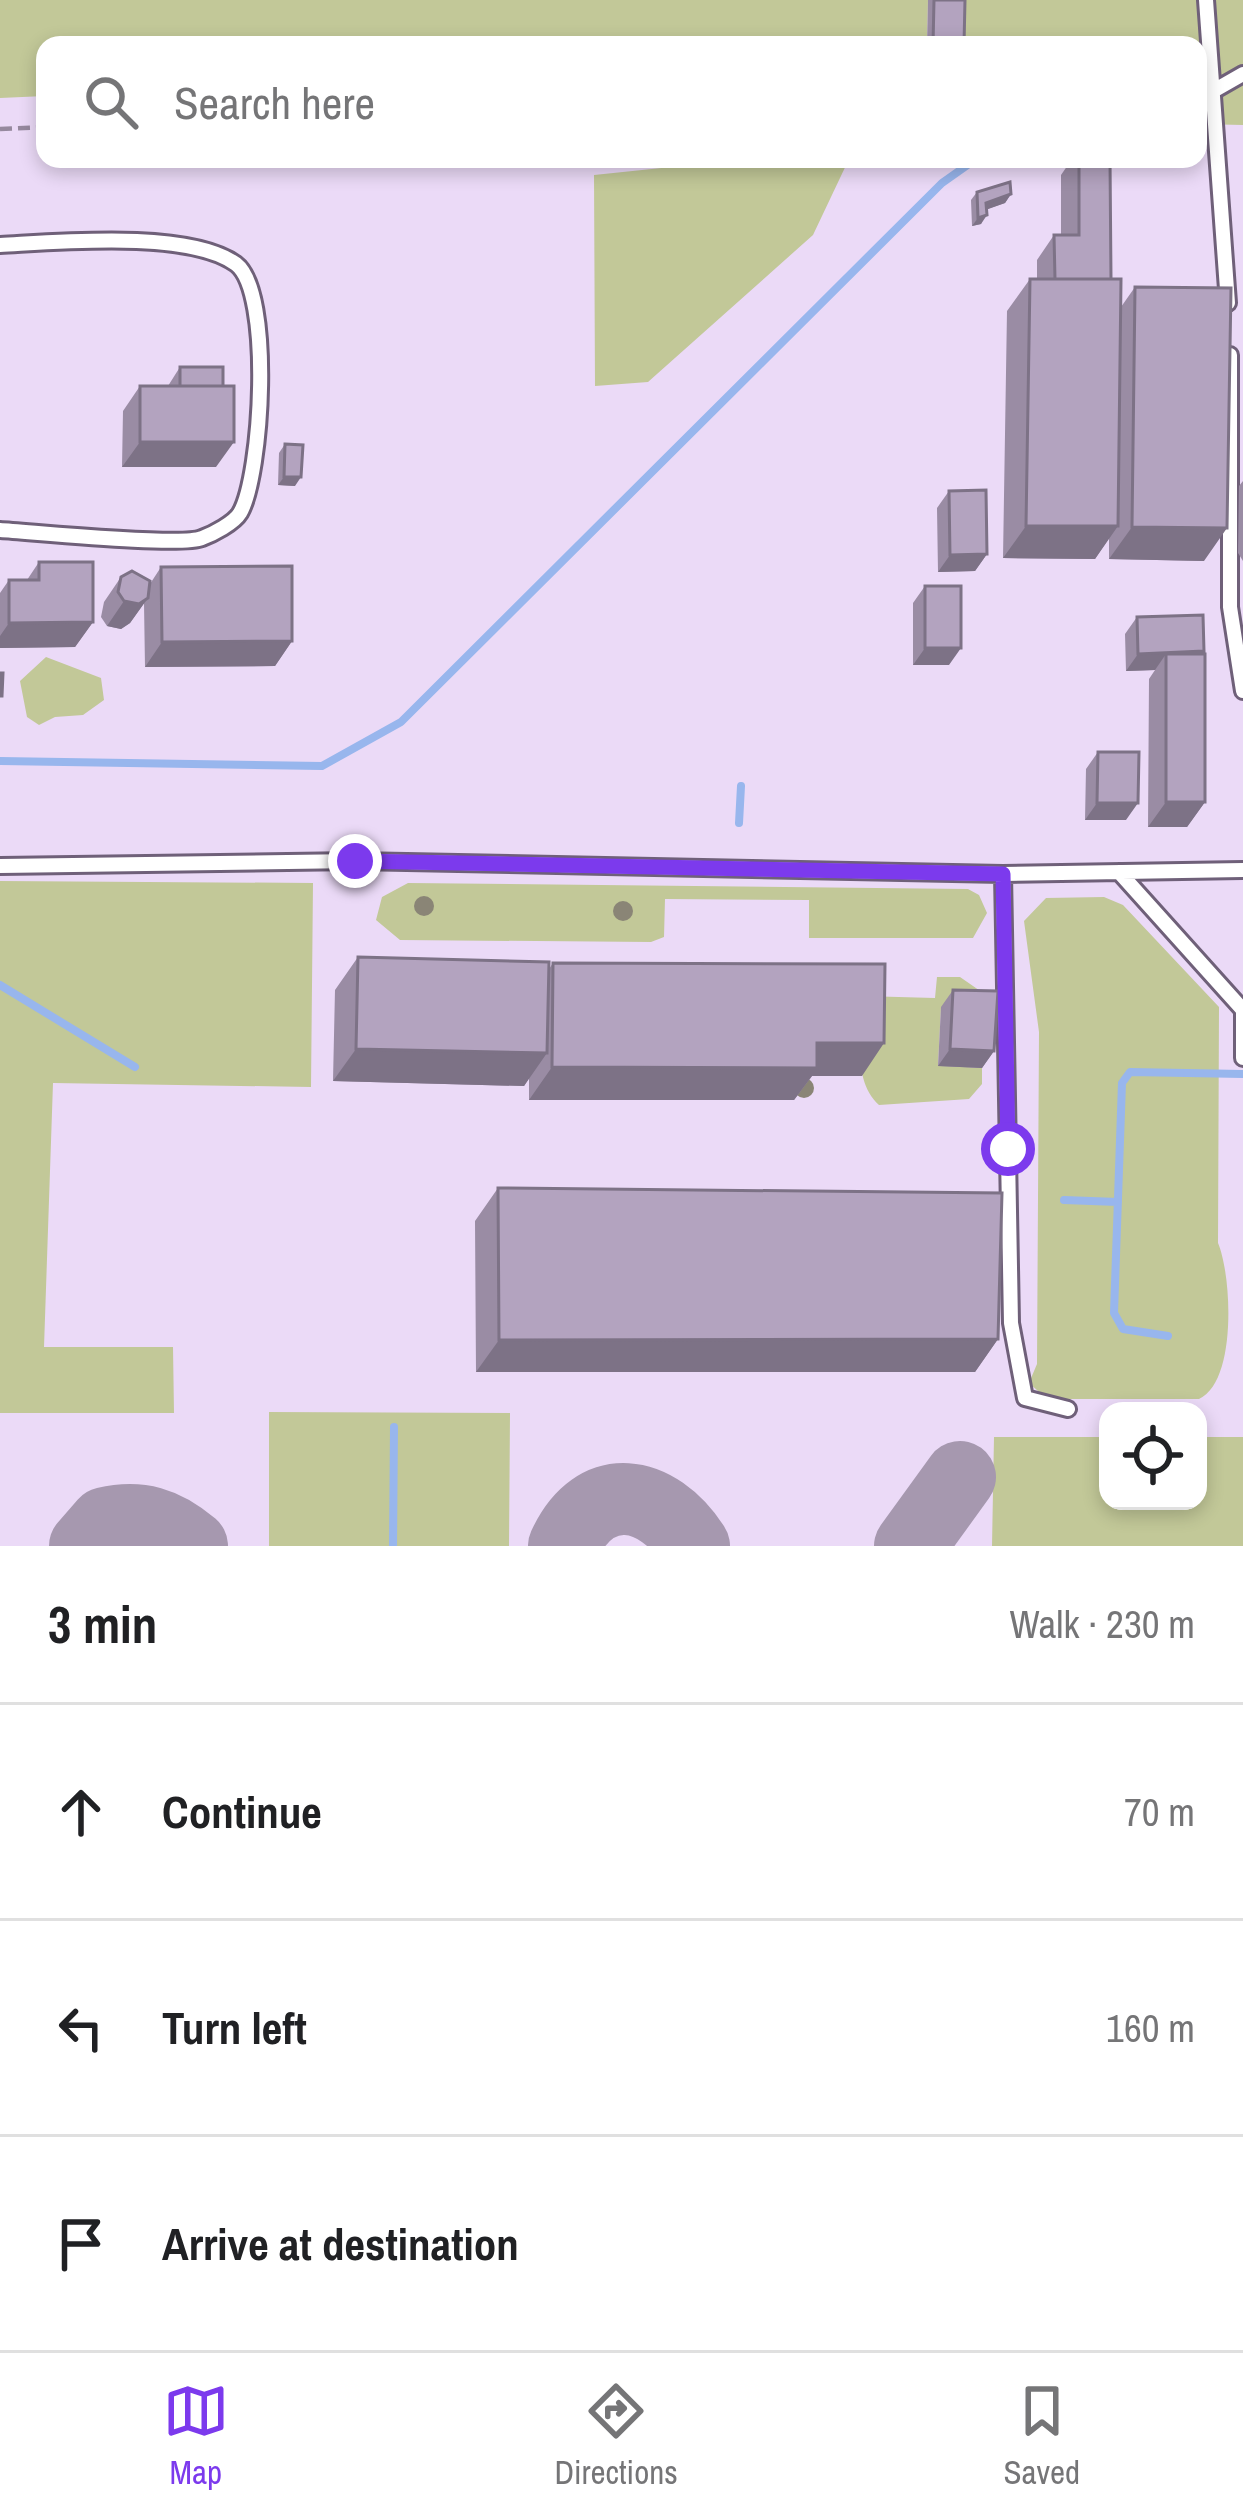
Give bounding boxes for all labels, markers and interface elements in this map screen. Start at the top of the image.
search box [36,36,1207,168]
icon: search [78,69,144,135]
text: Search here [174,72,375,133]
route end [328,834,382,888]
route start [981,1122,1035,1176]
map controls [1099,1402,1207,1510]
button: locate [1099,1402,1207,1510]
text: 3 min [48,1590,157,1659]
text: Walk · 230 m [1010,1598,1195,1650]
icon: ahead [48,1779,114,1845]
text: Continue [162,1781,322,1842]
text: 70 m [1124,1786,1195,1838]
icon: left [48,1995,114,2061]
text: Turn left [162,1997,307,2058]
text: 160 m [1106,2002,1195,2054]
icon: arrive [48,2211,114,2277]
text: Arrive at destination [162,2213,519,2274]
tab: Map [163,2378,229,2494]
tab: Directions [554,2378,678,2494]
tab: Saved [1003,2378,1080,2494]

